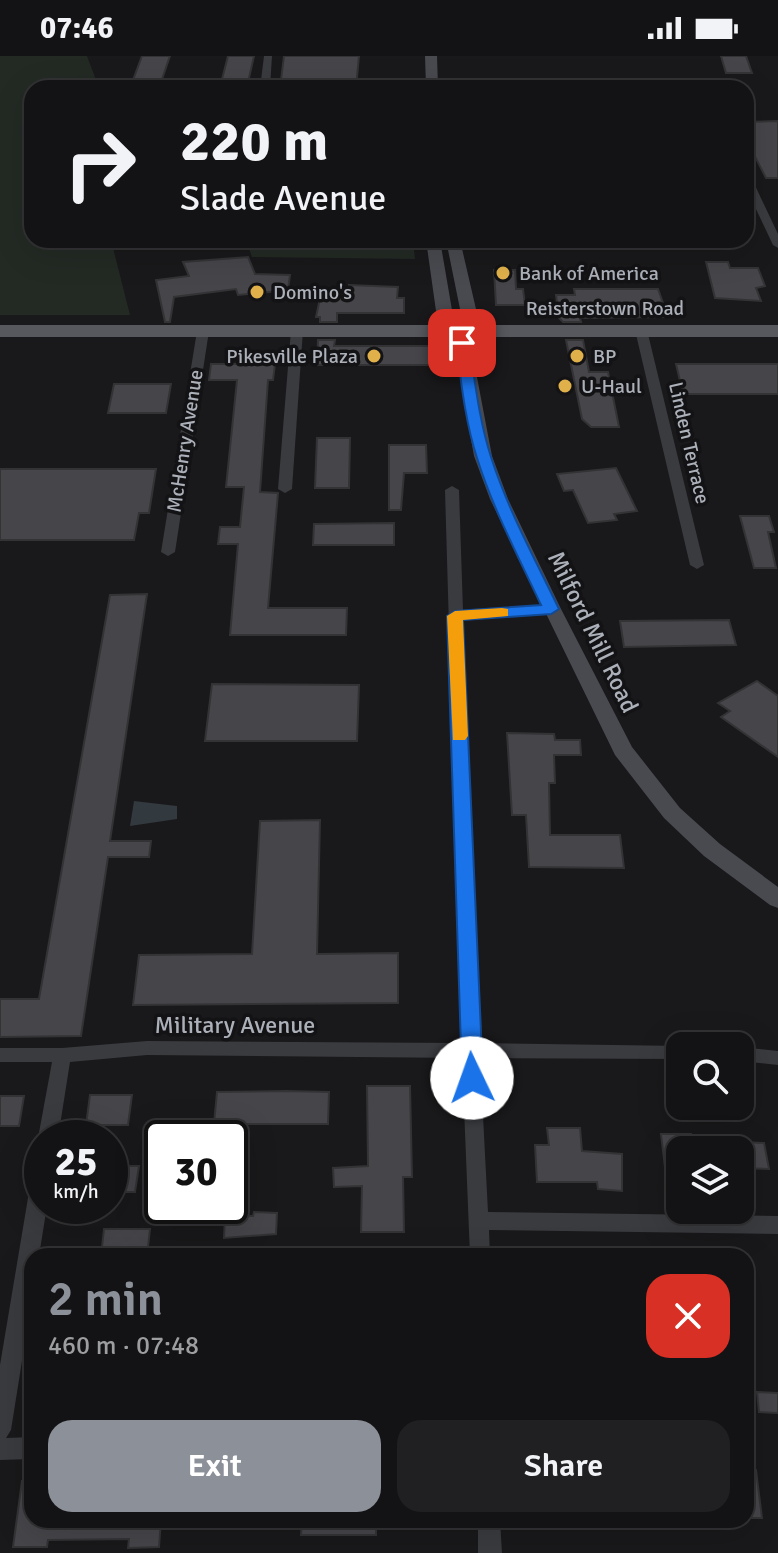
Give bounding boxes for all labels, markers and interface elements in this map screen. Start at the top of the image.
text: 07:46 [40,10,114,47]
text: 220 m [180,107,328,176]
icon: right [48,112,152,216]
text: Slade Avenue [180,176,386,221]
place label: Bank of America [519,261,659,286]
marker: Bank of America [494,264,512,282]
place label: Domino's [273,280,352,305]
marker: Domino's [248,283,266,301]
street label: Reisterstown Road [526,296,684,321]
pin [428,309,496,377]
icon: arrive [440,321,484,365]
place label: Pikesville Plaza [226,344,358,369]
place label: BP [593,344,616,369]
marker: Pikesville Plaza [365,347,383,365]
marker: BP [568,347,586,365]
street label: McHenry Avenue [161,368,209,514]
place label: U-Haul [581,374,642,399]
marker: U-Haul [556,377,574,395]
street label: Linden Terrace [663,380,715,506]
street label: Milford Mill Road [541,546,645,718]
street label: Military Avenue [155,1010,315,1040]
map controls [666,1032,754,1224]
button: search [666,1032,754,1120]
position arrow [430,1036,514,1120]
speed limit sign: 30 [144,1120,248,1224]
button: layers [666,1136,754,1224]
text: 25 [54,1137,98,1187]
text: km/h [53,1179,99,1204]
text: 2 min [48,1270,163,1329]
button: close [646,1274,730,1358]
text: 460 m · 07:48 [48,1330,199,1362]
button: Exit [48,1420,381,1512]
button: Share [397,1420,730,1512]

